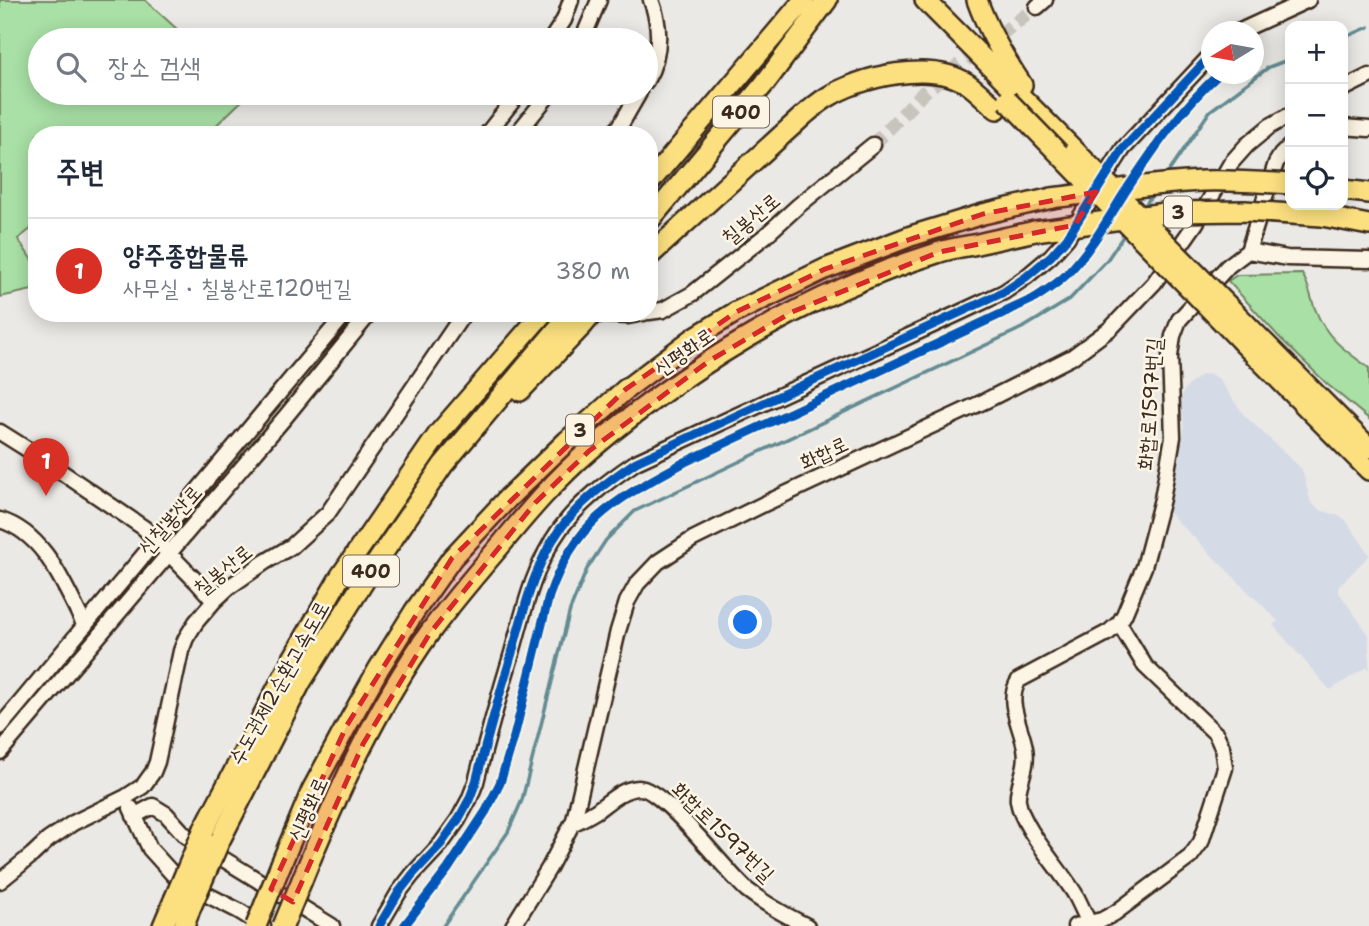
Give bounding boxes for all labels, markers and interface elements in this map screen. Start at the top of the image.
north arrow [1201,21,1264,84]
map controls [1285,21,1348,210]
button: + [1285,21,1348,84]
search box [28,28,658,105]
icon: search [52,48,90,86]
text: 장소 검색 [108,49,201,84]
button: − [1285,84,1348,147]
road number: 400 [713,96,769,128]
button: locate [1285,147,1348,210]
text: 주변 [56,151,104,192]
street label: 칠봉산로 [716,187,786,251]
road number: 3 [1164,196,1192,228]
text: 양주종합물류 [123,237,249,272]
text: 1 [74,256,84,286]
text: 380 m [555,256,630,286]
text: 사무실 · 칠봉산로120번길 [123,273,352,303]
street label: 신평화로 [648,321,720,383]
street label: 화합로1597번길 [1131,337,1169,471]
road number: 3 [566,414,594,446]
street label: 화합로 [795,430,853,476]
pin: 1 [23,438,69,496]
street label: 신칠봉산로 [132,479,208,561]
street label: 칠봉산로 [188,538,258,602]
road number: 400 [343,556,399,586]
street label: 수도권제2순환고속도로 [222,596,336,770]
your location [728,605,762,639]
street label: 신평화로 [281,772,335,846]
street label: 화합로1597번길 [665,776,781,888]

